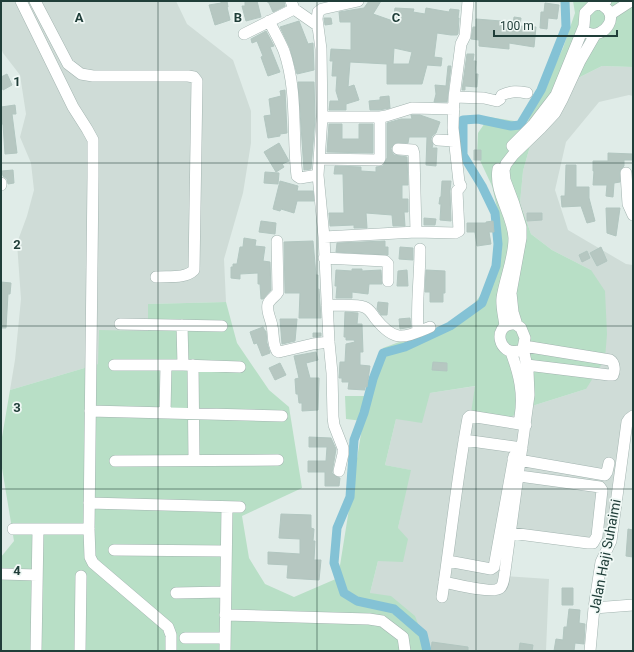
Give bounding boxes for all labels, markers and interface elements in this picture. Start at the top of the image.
text: A [75,10,84,25]
text: B [234,10,242,25]
text: C [392,10,401,25]
scale bar [494,12,617,38]
text: 100 m [500,19,534,33]
text: 1 [13,74,21,89]
text: 2 [13,237,21,252]
text: 3 [13,400,21,415]
street label: Jalan Haji Suhaimi [586,498,624,614]
text: 4 [13,563,21,578]

